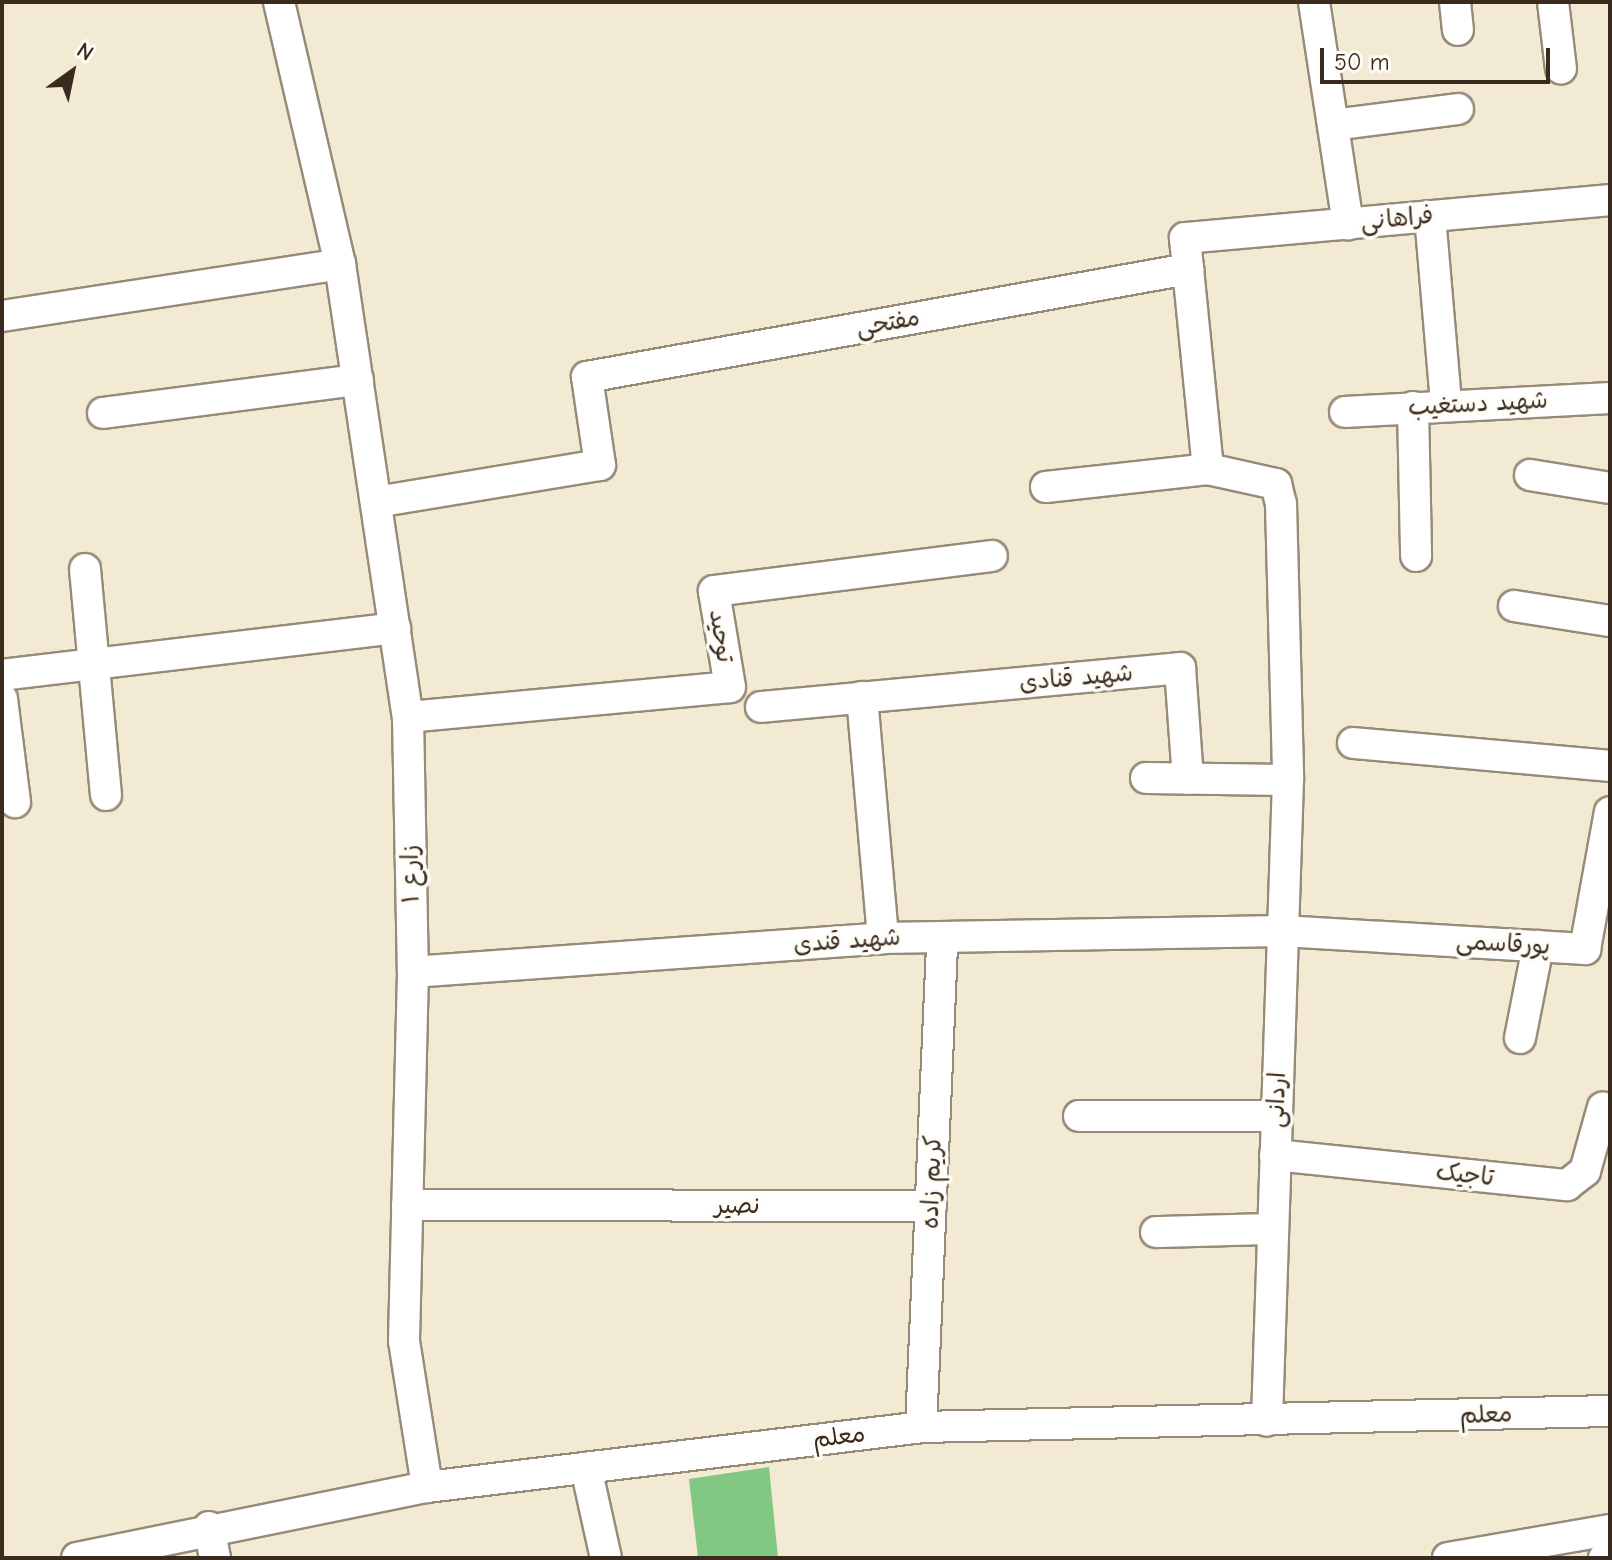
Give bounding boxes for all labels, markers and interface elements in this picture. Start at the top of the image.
north arrow [32,32,112,112]
scale bar [1324,32,1554,82]
text: N [72,37,98,67]
text: 50 m [1334,48,1390,76]
street label: فراهانی [1359,201,1435,237]
street label: مفتحی [854,303,922,343]
street label: شهید دستغیب [1407,386,1549,422]
street label: توحید [703,608,739,664]
street label: شهید قنادی [1018,659,1134,697]
street label: زارع ۱ [396,844,426,904]
street label: شهید قندی [792,923,902,959]
street label: پورقاسمی [1455,927,1551,961]
street label: اردانی [1262,1072,1292,1128]
street label: کریم زاده [916,1135,948,1229]
street label: تاجیک [1434,1158,1496,1192]
street label: نصیر [714,1192,760,1220]
street label: معلم [1459,1400,1513,1430]
street label: معلم [811,1419,867,1455]

